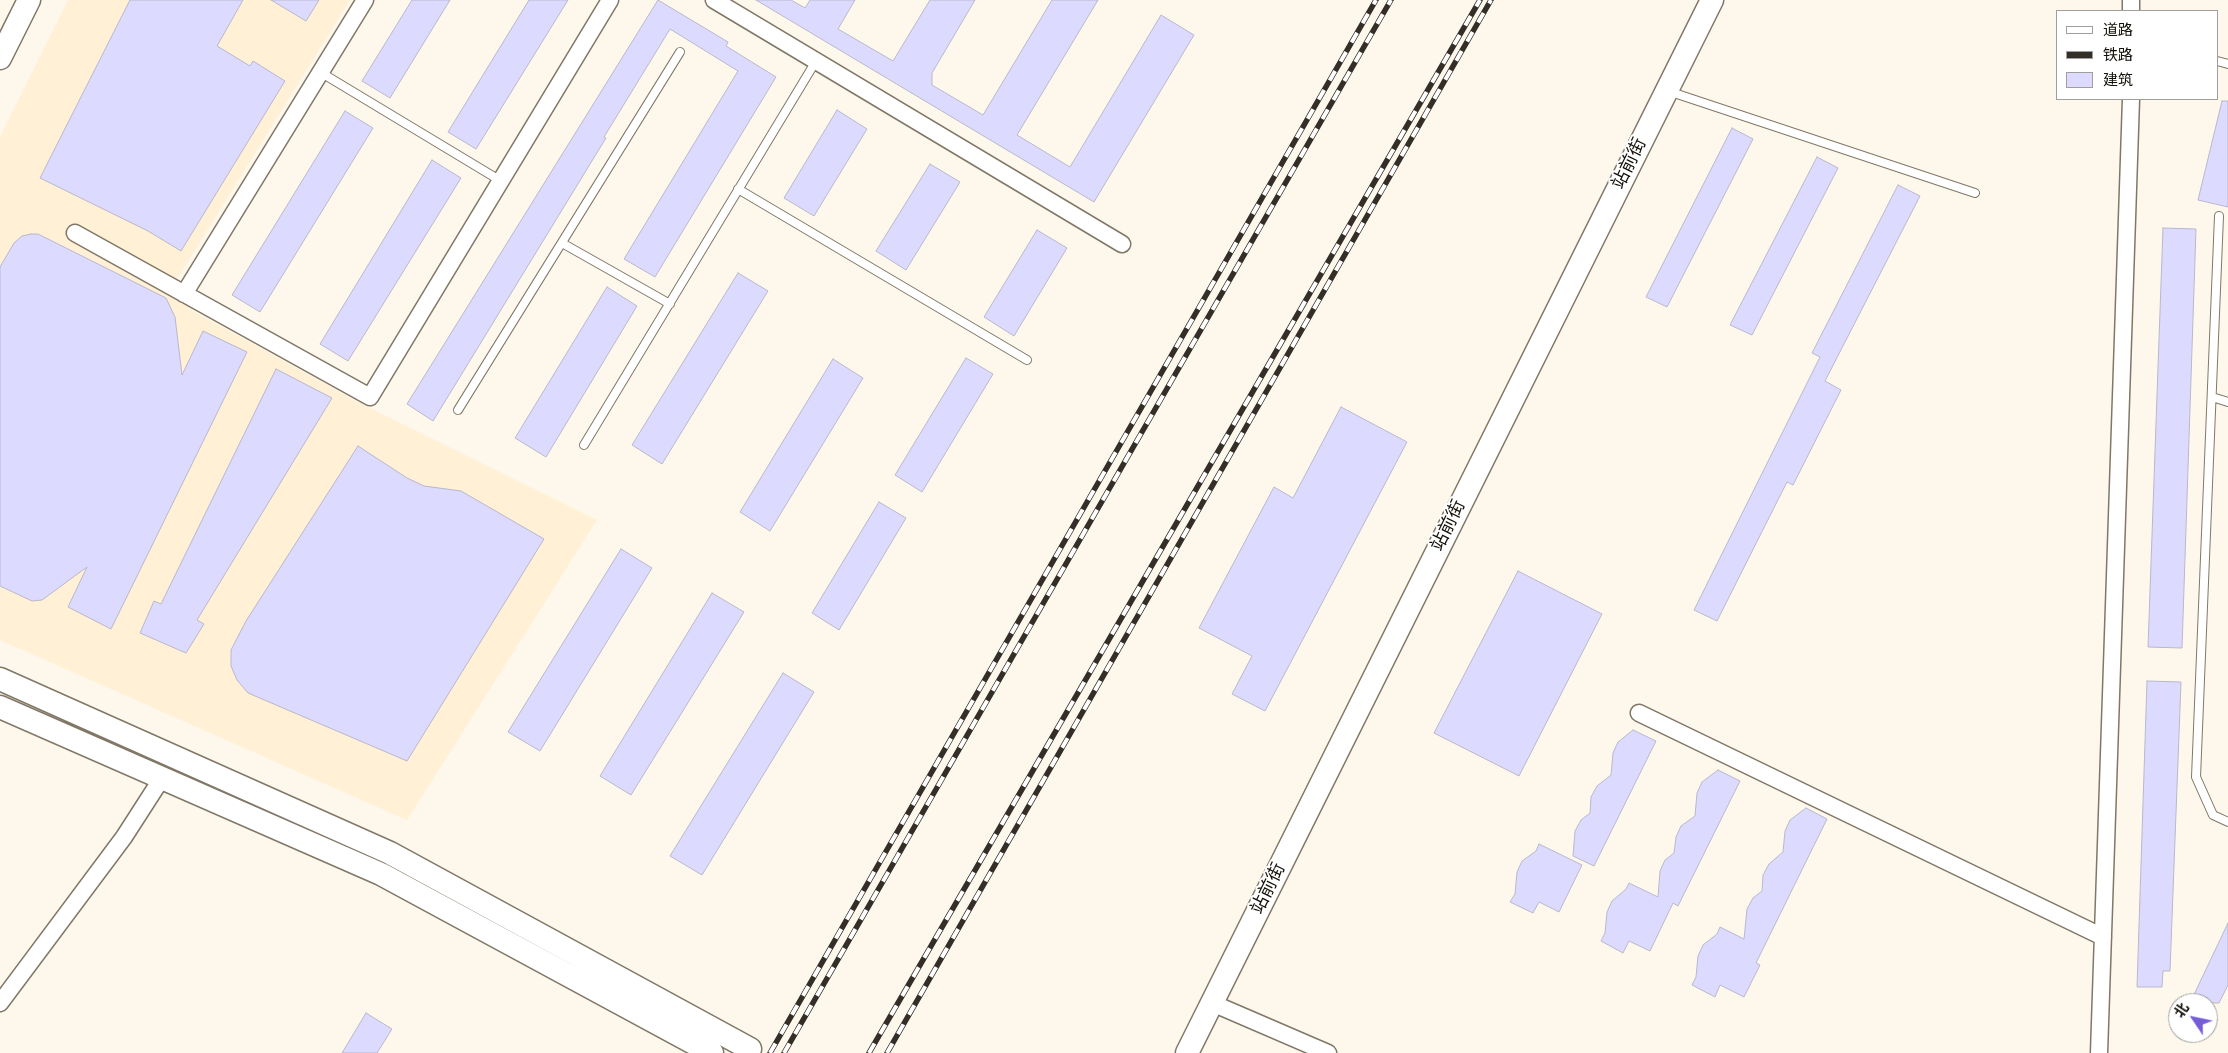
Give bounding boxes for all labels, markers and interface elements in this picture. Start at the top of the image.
legend [2056,10,2218,100]
text: 道路 [2103,18,2133,41]
text: 铁路 [2103,43,2133,66]
text: 建筑 [2103,68,2133,91]
street label: 站前街 [1608,135,1652,193]
street label: 站前街 [1427,497,1471,555]
street label: 站前街 [1247,860,1291,918]
north arrow [2168,993,2218,1043]
text: 北 [2168,998,2194,1022]

